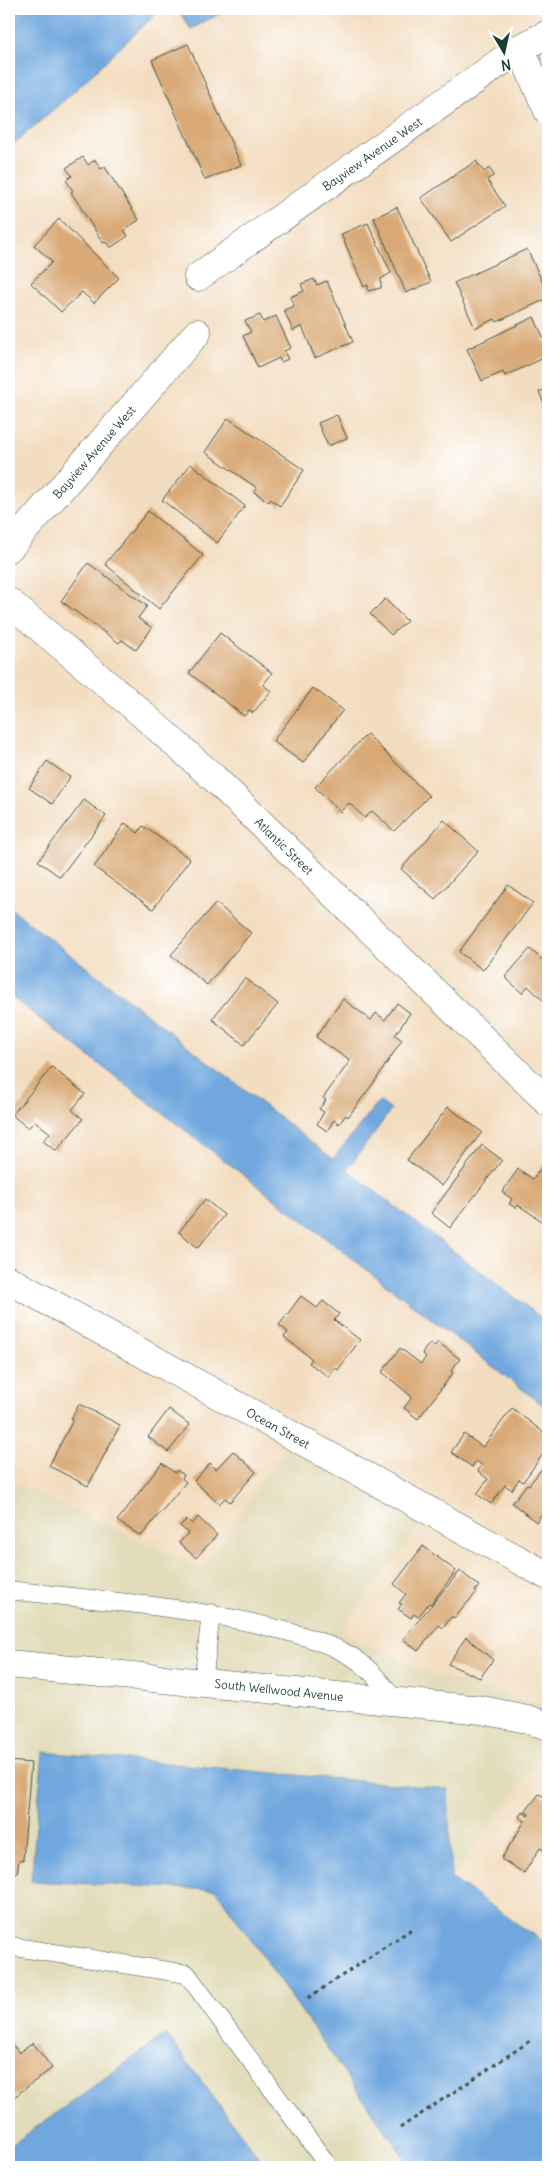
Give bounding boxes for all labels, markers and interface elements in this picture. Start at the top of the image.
north arrow [480,28,530,78]
text: N [500,55,512,74]
street label: Bayview Avenue West [319,114,425,194]
street label: Bayview Avenue West [50,402,138,502]
street label: Atlantic Street [252,814,316,878]
street label: Ocean Street [244,1404,312,1452]
street label: South Wellwood Avenue [214,1676,344,1704]

